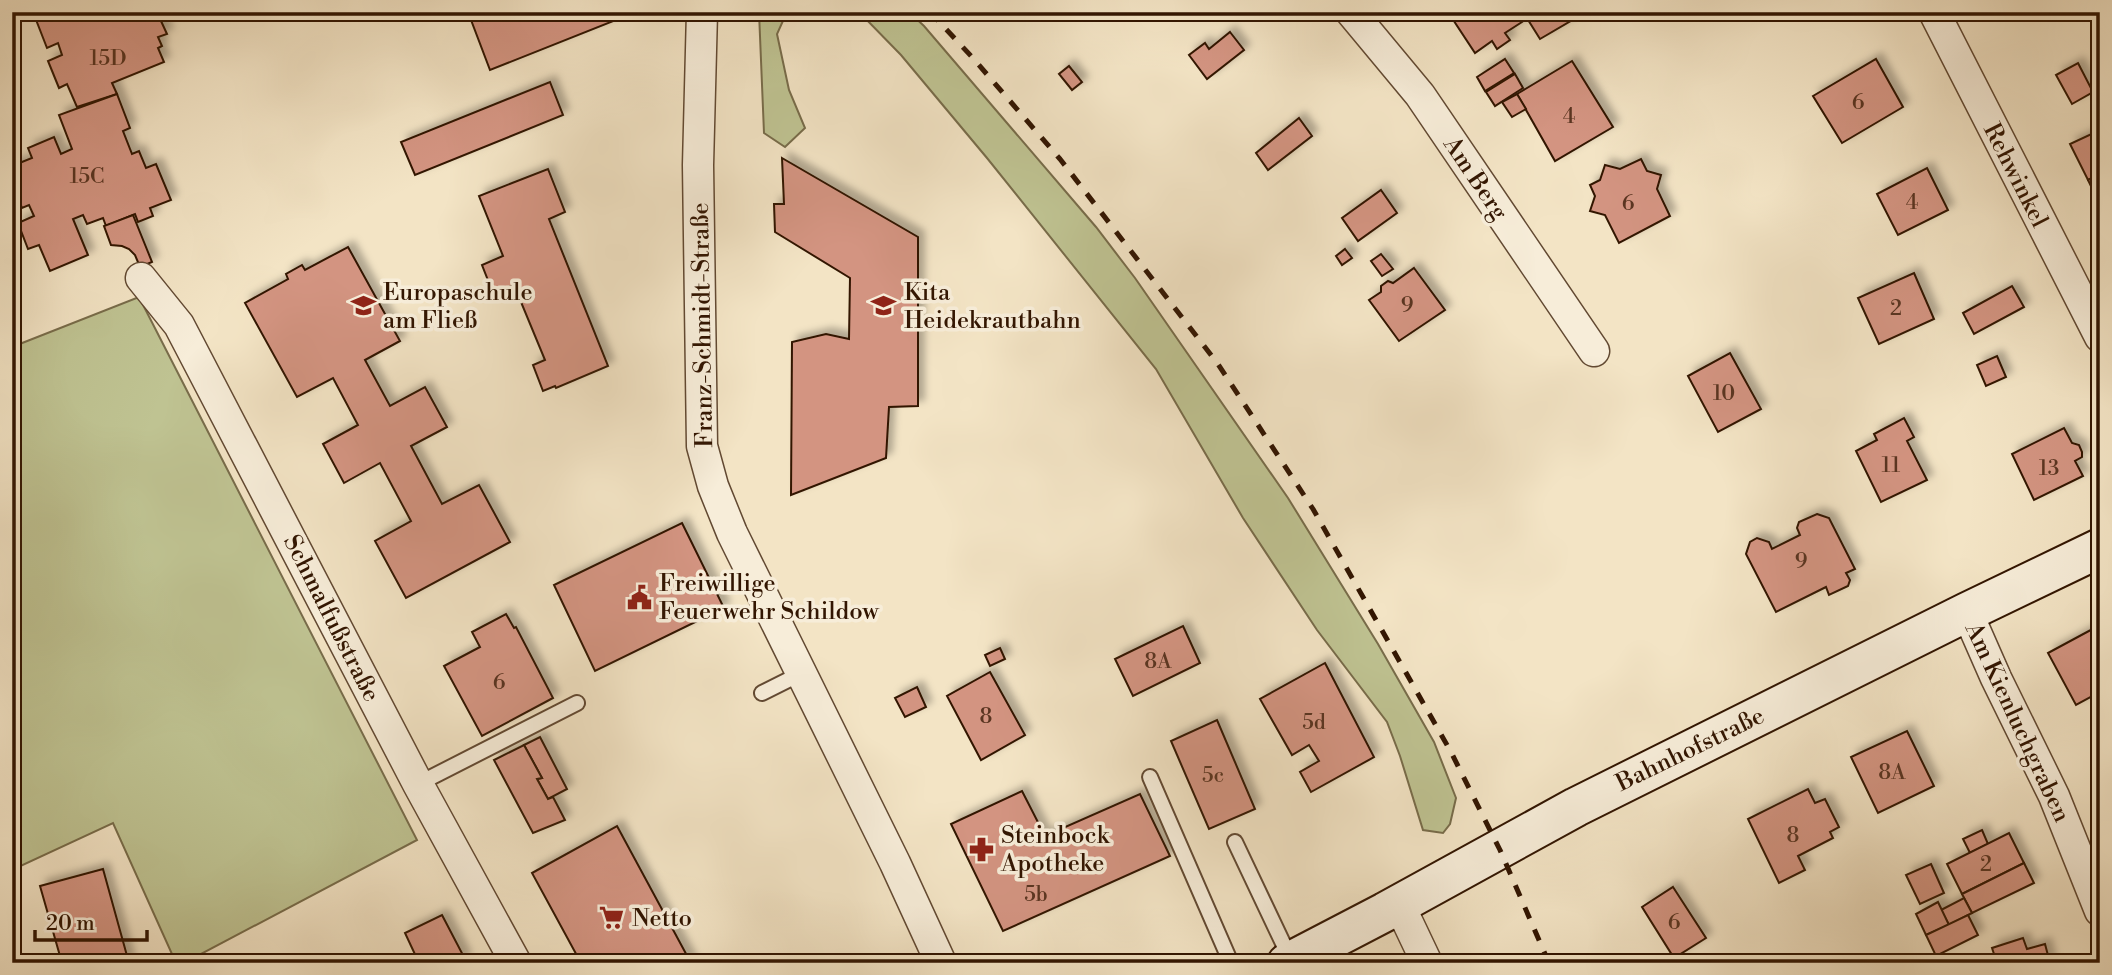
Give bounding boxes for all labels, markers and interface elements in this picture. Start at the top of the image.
house number: 15D [90,46,126,72]
house number: 6 [1852,90,1865,116]
house number: 4 [1563,104,1575,130]
street label: Rehwinkel [1976,118,2054,233]
street label: Am Berg [1436,130,1514,226]
house number: 15C [69,164,105,190]
house number: 4 [1906,190,1918,216]
house number: 6 [1622,191,1635,217]
street label: Franz-Schmidt-Straße [686,202,720,448]
place label: Europaschule am Fließ [383,278,533,336]
place label: Kita Heidekrautbahn [904,278,1081,336]
school or university icon: Europaschule am Fließ [349,292,377,320]
school or university icon: Kita Heidekrautbahn [870,292,898,320]
house number: 9 [1401,293,1413,319]
house number: 2 [1890,296,1902,322]
house number: 10 [1713,381,1735,407]
house number: 11 [1882,453,1900,479]
house number: 13 [2039,456,2059,482]
street label: Schmalfußstraße [276,530,386,707]
house number: 9 [1795,549,1807,575]
place label: Freiwillige Feuerwehr Schildow [659,569,880,627]
public building icon: Freiwillige Feuerwehr Schildow [625,583,653,611]
street label: Am Kienluchgraben [1957,617,2077,827]
house number: 8A [1144,649,1172,675]
house number: 6 [493,670,506,696]
street label: Bahnhofstraße [1611,701,1769,799]
house number: 8 [980,704,992,730]
house number: 5d [1302,710,1326,736]
house number: 8A [1878,760,1906,786]
house number: 5c [1202,763,1224,789]
place label: Steinbock Apotheke [1000,821,1111,879]
house number: 8 [1787,823,1799,849]
pharmacy icon: Steinbock Apotheke [967,835,995,863]
house number: 2 [1980,852,1992,878]
house number: 5b [1024,882,1048,908]
scale bar [35,898,147,942]
supermarket icon: Netto [598,904,626,932]
place label: Netto [632,904,692,934]
house number: 6 [1668,910,1681,936]
text: 20 m [46,911,95,937]

